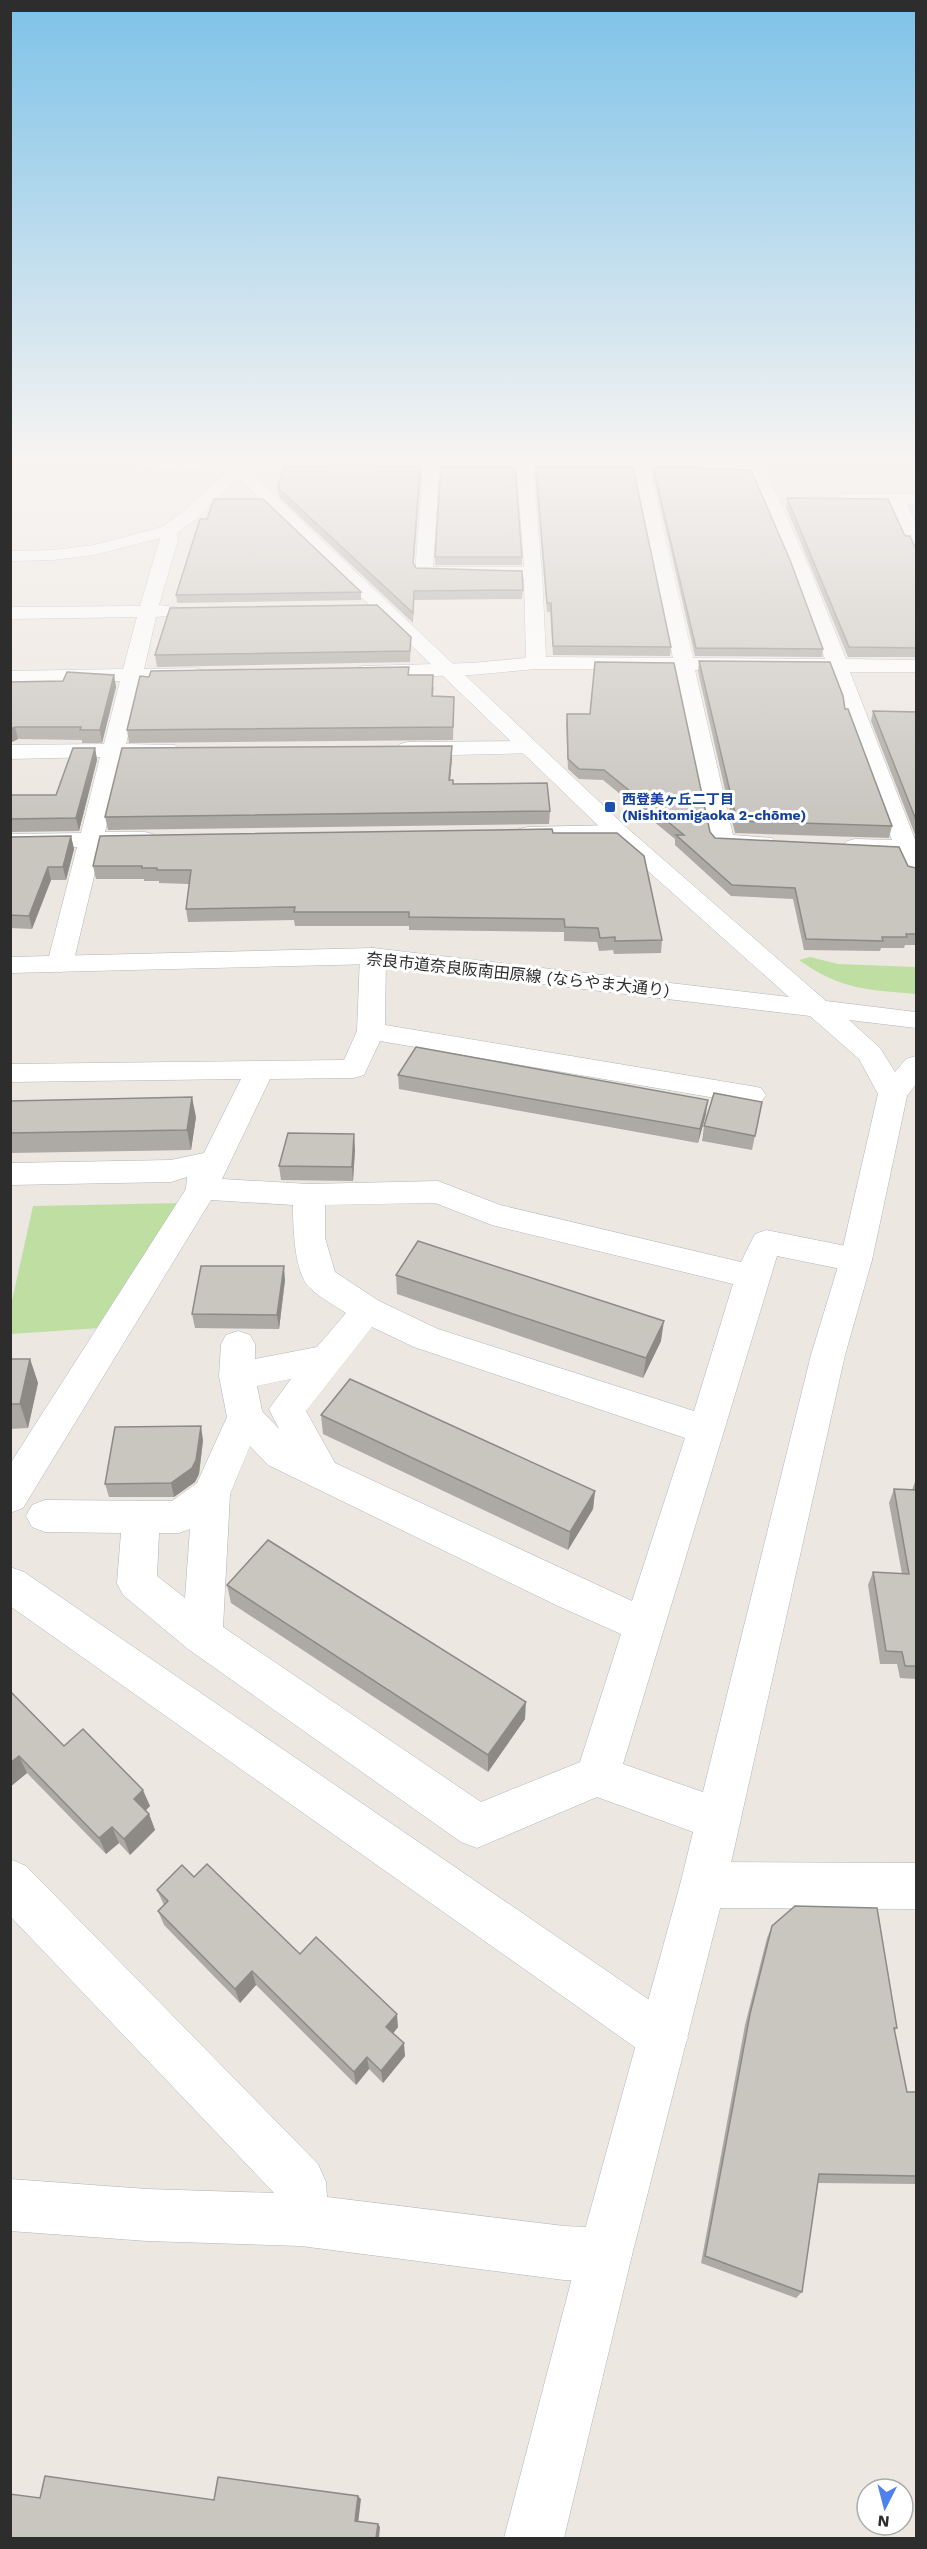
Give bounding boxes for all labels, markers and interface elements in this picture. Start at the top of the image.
place label: 西登美ヶ丘二丁目 (Nishitomigaoka 2-chōme) [622,791,806,823]
marker: 西登美ヶ丘二丁目 (Nishitomigaoka 2-chōme) [603,800,617,814]
street label: 奈良市道奈良阪南田原線 (ならやま大通り) [365,949,670,1000]
north arrow [855,2477,915,2537]
text: N [877,2511,890,2531]

